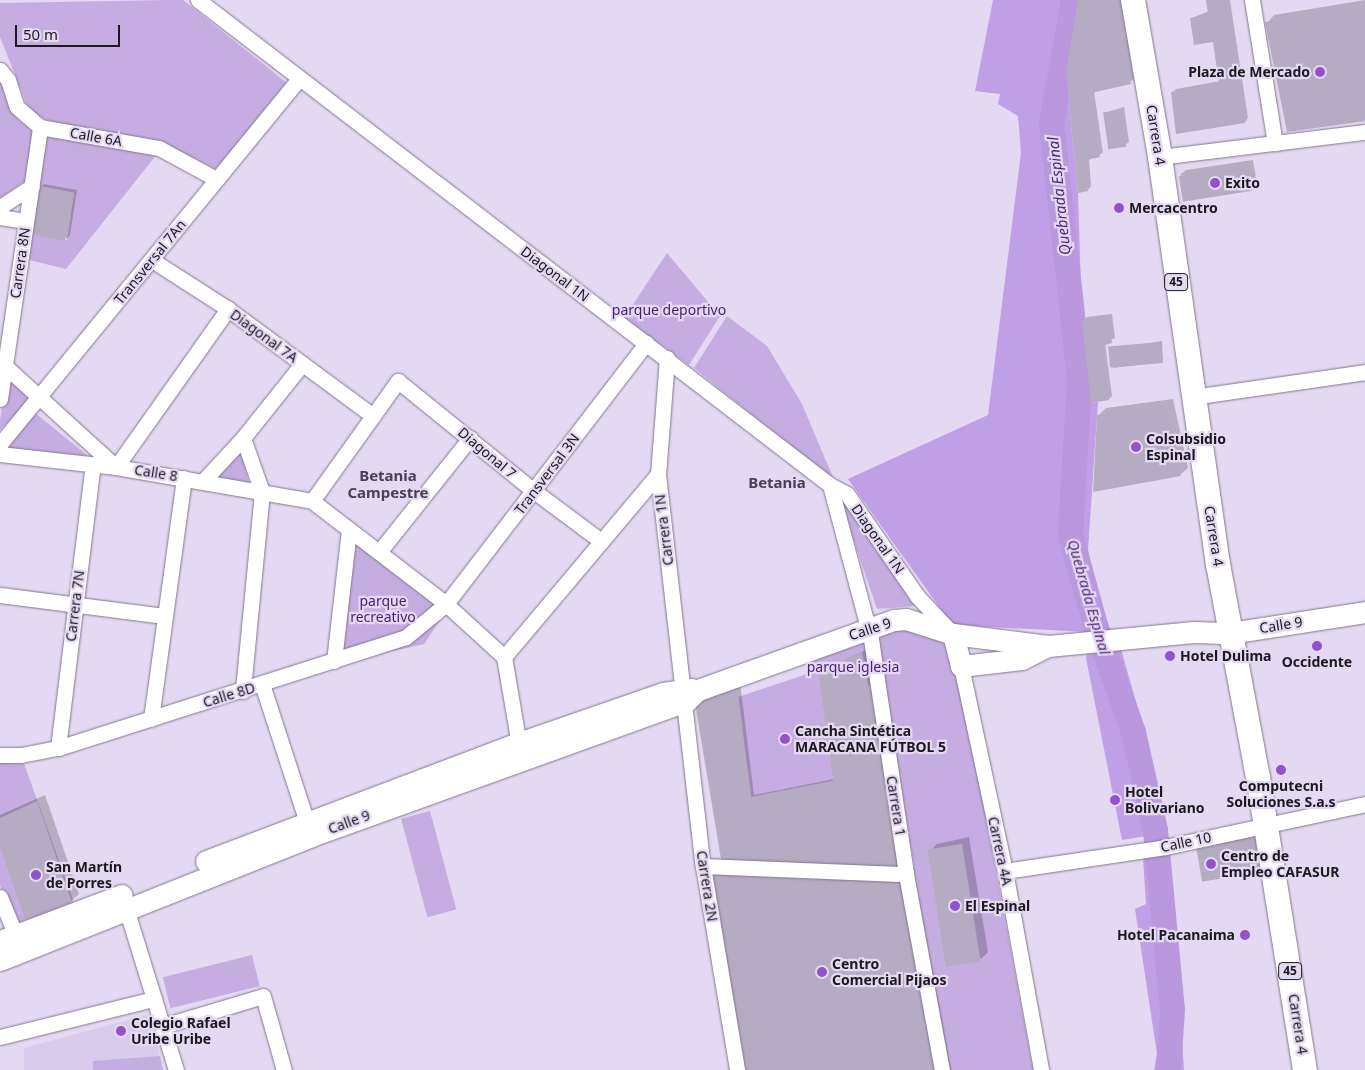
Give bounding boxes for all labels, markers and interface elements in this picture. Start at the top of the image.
scale bar [18,15,122,47]
text: 50 m [23,24,58,44]
place label: Plaza de Mercado [1188,64,1310,80]
marker: Plaza de Mercado [1314,66,1326,78]
street label: Carrera 4 [1143,104,1169,166]
street label: Calle 6A [69,124,123,150]
water label: Quebrada Espinal [1044,136,1074,256]
place label: Exito [1225,175,1260,191]
marker: Exito [1209,177,1221,189]
place label: Mercacentro [1129,200,1218,216]
marker: Mercacentro [1113,202,1125,214]
street label: Transversal 7An [111,216,189,308]
street label: Carrera 8N [7,226,33,300]
street label: Diagonal 1N [518,243,592,305]
road number: 45 [1164,272,1188,292]
park label: parque deportivo [612,302,726,318]
street label: Diagonal 7A [227,306,301,366]
street label: Diagonal 7 [455,424,519,482]
street label: Transversal 3N [511,430,583,518]
place label: Colsubsidio Espinal [1146,431,1226,464]
marker: Colsubsidio Espinal [1130,441,1142,453]
street label: Calle 8 [133,461,179,485]
district label: Betania Campestre [347,466,429,501]
district label: Betania [748,474,806,492]
street label: Carrera 1N [651,493,677,567]
street label: Diagonal 1N [848,501,908,577]
street label: Carrera 4 [1201,505,1227,567]
water label: Quebrada Espinal [1064,537,1114,657]
street label: Carrera 7N [62,569,88,643]
park label: parque recreativo [350,593,416,626]
street label: Calle 9 [1258,613,1304,637]
street label: Calle 9 [847,614,893,644]
marker: Occidente [1311,640,1323,652]
place label: Hotel Dulima [1180,648,1271,664]
marker: Hotel Dulima [1164,650,1176,662]
place label: Occidente [1282,654,1352,670]
park label: parque iglesia [807,659,899,675]
street label: Calle 8D [201,679,257,711]
place label: Cancha Sintética MARACANA FÚTBOL 5 [795,723,946,756]
marker: Cancha Sintética MARACANA FÚTBOL 5 [779,733,791,745]
marker: Computecni Soluciones S.a.s [1275,764,1287,776]
street label: Carrera 1 [883,775,909,837]
place label: Computecni Soluciones S.a.s [1226,778,1336,810]
place label: Hotel Bolivariano [1125,784,1204,816]
marker: Hotel Bolivariano [1109,794,1121,806]
street label: Calle 9 [326,807,372,837]
street label: Carrera 4A [985,815,1015,887]
street label: Calle 10 [1159,828,1213,856]
place label: Centro de Empleo CAFASUR [1221,848,1340,880]
street label: Carrera 2N [693,849,721,923]
marker: Centro de Empleo CAFASUR [1205,858,1217,870]
place label: San Martín de Porres [46,859,122,892]
marker: San Martín de Porres [30,869,42,881]
place label: El Espinal [965,898,1030,914]
marker: El Espinal [949,900,961,912]
place label: Hotel Pacanaima [1117,927,1235,943]
marker: Hotel Pacanaima [1239,929,1251,941]
place label: Centro Comercial Pijaos [832,956,947,989]
road number: 45 [1278,961,1302,980]
marker: Centro Comercial Pijaos [816,966,828,978]
street label: Carrera 4 [1285,993,1311,1055]
place label: Colegio Rafael Uribe Uribe [131,1015,231,1048]
marker: Colegio Rafael Uribe Uribe [115,1025,127,1037]

